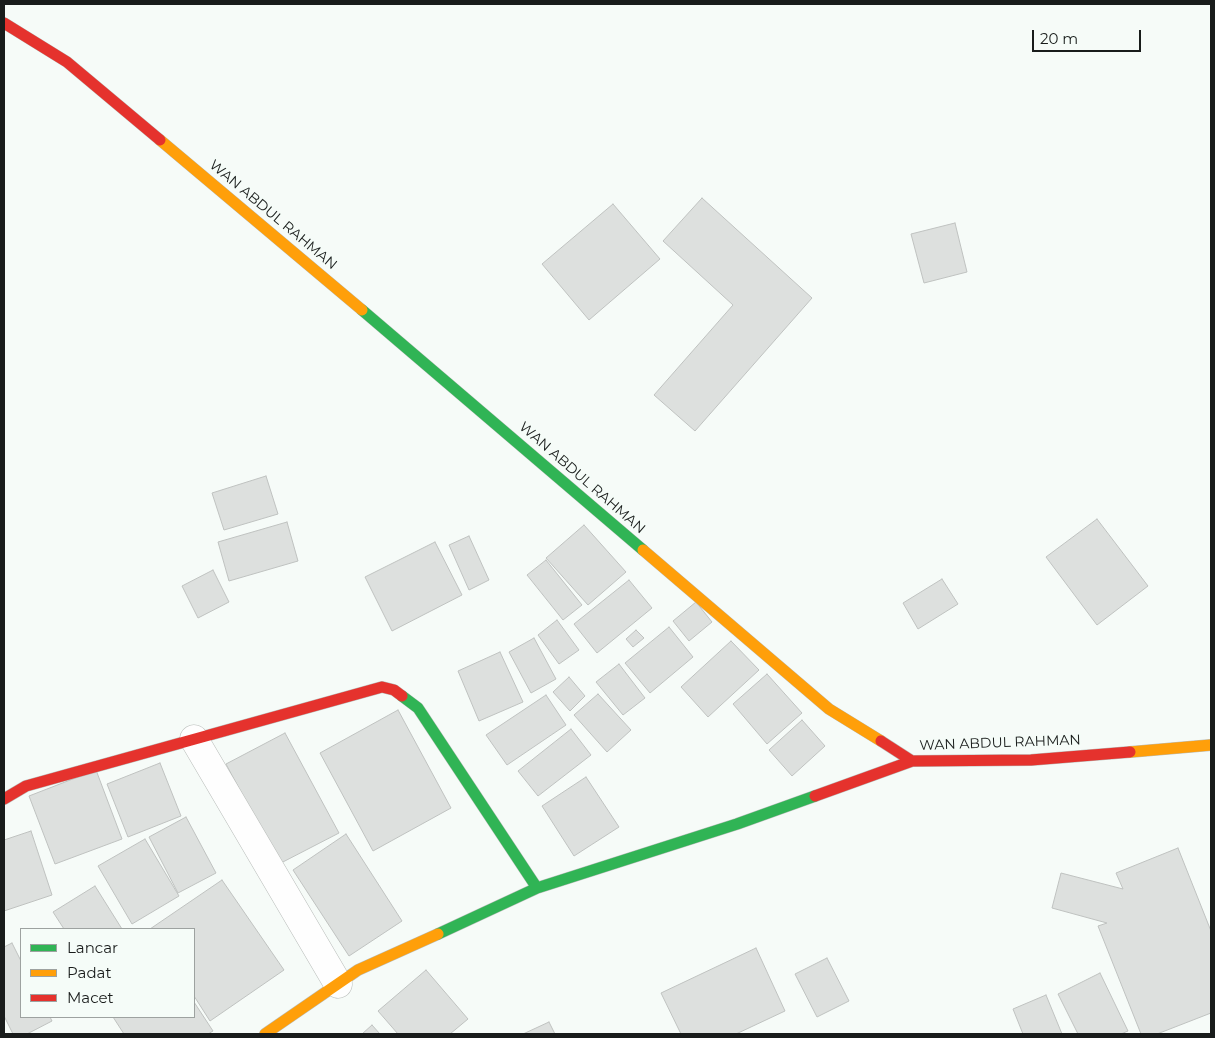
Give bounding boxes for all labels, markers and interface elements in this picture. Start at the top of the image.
scale bar [1035,20,1144,52]
text: 20 m [1040,29,1078,48]
street label: WAN ABDUL RAHMAN [206,157,340,273]
street label: WAN ABDUL RAHMAN [515,419,649,537]
street label: WAN ABDUL RAHMAN [919,732,1081,754]
legend [20,928,195,1018]
text: Lancar [67,938,118,957]
text: Padat [67,963,112,982]
text: Macet [67,988,114,1007]

